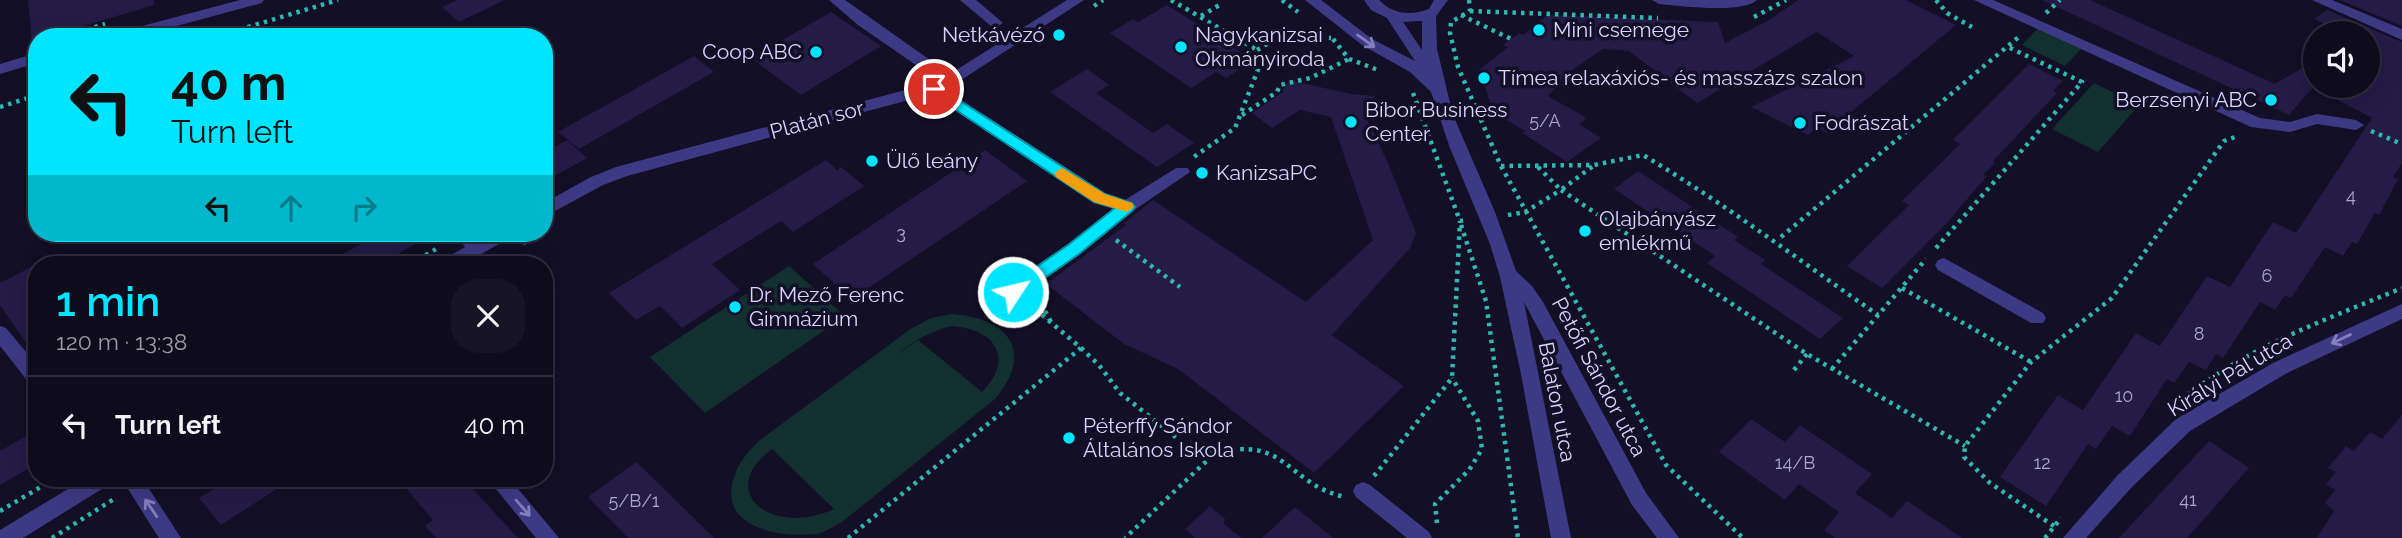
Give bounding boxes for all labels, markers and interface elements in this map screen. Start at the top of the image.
place label: Mini csemege [1553,17,1689,42]
map controls [2303,21,2380,98]
button: sound [2303,21,2380,98]
place label: Netkávézó [942,22,1045,47]
place label: Nagykanizsai Okmányiroda [1195,22,1325,71]
marker: Mini csemege [1531,22,1547,38]
marker: Netkávézó [1051,27,1067,43]
one-way arrow [1356,34,1375,48]
place label: Coop ABC [702,39,802,64]
marker: Nagykanizsai Okmányiroda [1173,39,1189,55]
marker: Coop ABC [808,44,824,60]
text: 40 m [171,54,286,111]
icon: left [56,56,147,147]
pin [904,59,964,119]
place label: Tímea relaxáxiós- és masszázs szalon [1498,65,1863,90]
icon: arrive [915,70,953,108]
marker: Tímea relaxáxiós- és masszázs szalon [1476,70,1492,86]
place label: Berzsenyi ABC [2115,87,2257,112]
marker: Berzsenyi ABC [2263,92,2279,108]
street label: Platán sor [767,95,867,144]
place label: Bíbor Business Center [1365,97,1507,146]
house number: 5/A [1529,110,1561,131]
place label: Fodrászat [1814,110,1909,135]
text: Turn left [171,113,293,150]
marker: Bíbor Business Center [1343,114,1359,130]
marker: Fodrászat [1792,115,1808,131]
place label: Ülő leány [886,148,978,173]
marker: Ülő leány [864,153,880,169]
place label: KanizsaPC [1216,160,1317,185]
marker: KanizsaPC [1194,165,1210,181]
house number: 4 [2346,185,2356,206]
icon: left [199,189,237,227]
icon: ahead [272,189,310,227]
icon: right [345,189,383,227]
place label: Olajbányász emlékmű [1599,206,1716,255]
house number: 3 [896,222,906,243]
marker: Olajbányász emlékmű [1577,223,1593,239]
position arrow [976,255,1050,329]
house number: 6 [2262,265,2273,286]
text: 1 min [56,277,160,326]
button: close [451,279,525,353]
place label: Dr. Mező Ferenc Gimnázium [749,282,904,331]
street label: Petőfi Sándor utca [1547,293,1652,461]
marker: Dr. Mező Ferenc Gimnázium [727,299,743,315]
house number: 8 [2194,323,2204,344]
text: 120 m · 13:38 [56,328,187,355]
street label: Királyi Pál utca [2163,328,2296,422]
one-way arrow [2331,333,2352,346]
street label: Balaton utca [1534,340,1581,464]
house number: 10 [2115,385,2133,406]
icon: left [56,406,94,444]
text: Turn left [115,410,221,440]
text: 40 m [464,410,525,440]
place label: Péterffy Sándor Általános Iskola [1083,413,1234,462]
marker: Péterffy Sándor Általános Iskola [1061,430,1077,446]
house number: 14/B [1775,452,1815,473]
house number: 12 [2033,452,2051,473]
house number: 41 [2179,489,2197,510]
house number: 5/B/1 [609,490,660,511]
one-way arrow [144,499,158,518]
one-way arrow [515,499,531,517]

